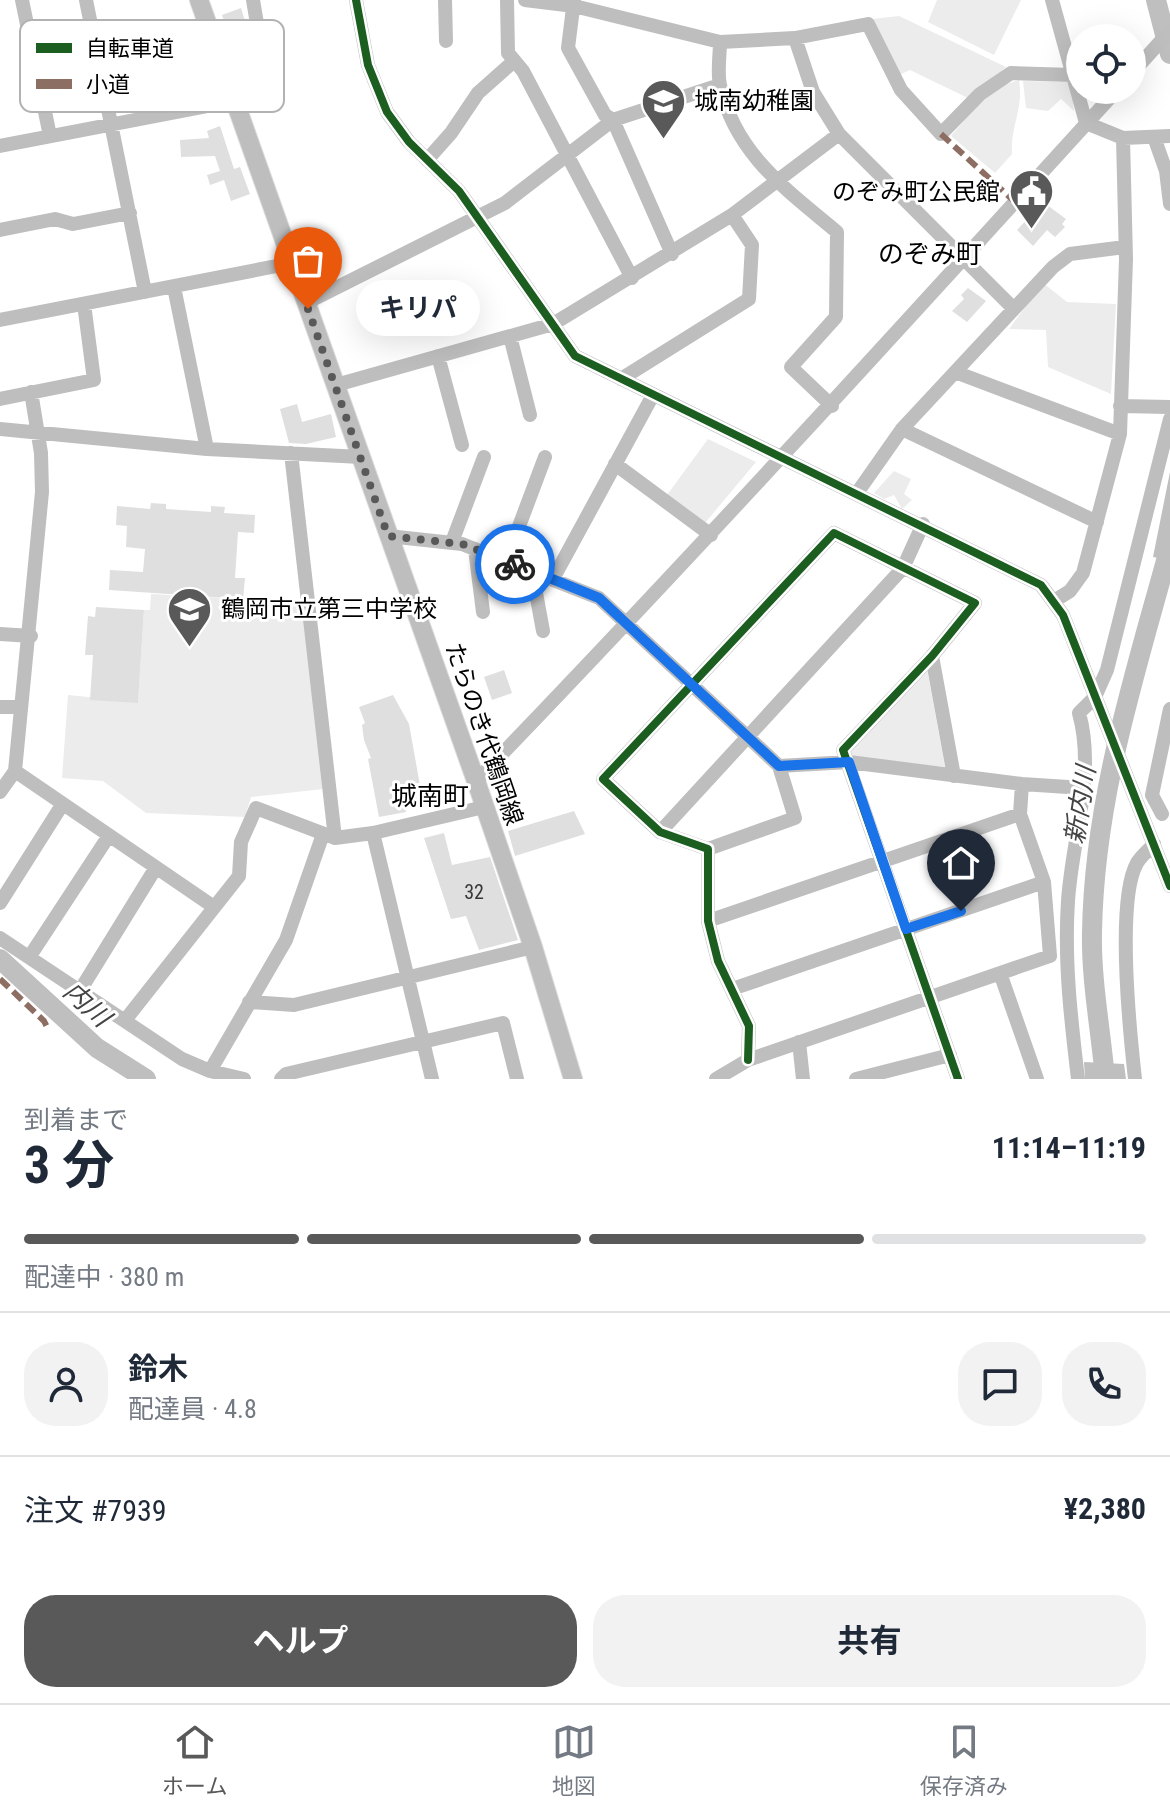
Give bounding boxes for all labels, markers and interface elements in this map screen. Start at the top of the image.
legend [20,20,284,112]
map controls [1066,24,1146,104]
button: locate [1066,24,1146,104]
text: 自転車道 [86,36,174,61]
text: 小道 [86,72,130,97]
school or university icon: 城南幼稚園 [639,77,687,140]
place label: 城南幼稚園 [694,87,814,115]
public building icon: のぞみ町公民館 [1007,168,1055,231]
place label: のぞみ町公民館 [832,178,1000,206]
pin [274,227,342,309]
icon: bag [286,239,330,283]
district label: のぞみ町 [878,239,982,269]
callout: キリパ [356,281,480,337]
text: キリパ [379,293,457,323]
courier [475,524,555,604]
icon: bike [493,542,537,586]
school or university icon: 鶴岡市立第三中学校 [166,585,214,648]
place label: 鶴岡市立第三中学校 [221,595,437,623]
street label: たらのき代鶴岡線 [440,639,528,829]
water label: 新内川 [1059,761,1101,846]
district label: 城南町 [391,781,469,811]
pin [927,829,995,911]
icon: home [939,841,983,885]
house number: 32 [464,880,484,904]
water label: 内川 [58,975,119,1035]
text: 到着まで [24,1105,128,1135]
text: 11:14–11:19 [992,1130,1146,1165]
text: 3 分 [24,1135,114,1196]
text: 配達中 · 380 m [24,1262,184,1292]
button: person [24,1342,108,1426]
button: chat [958,1342,1042,1426]
button: phone [1062,1342,1146,1426]
text: 鈴木 [128,1351,188,1386]
text: 配達員 · 4.8 [128,1394,257,1424]
text: ¥2,380 [1064,1491,1146,1526]
text: 注文 #7939 [24,1493,167,1528]
button: ヘルプ [24,1595,577,1687]
button: 共有 [593,1595,1146,1687]
tab: ホーム [162,1720,227,1800]
tab: 地図 [552,1720,596,1800]
tab: 保存済み [920,1720,1008,1800]

